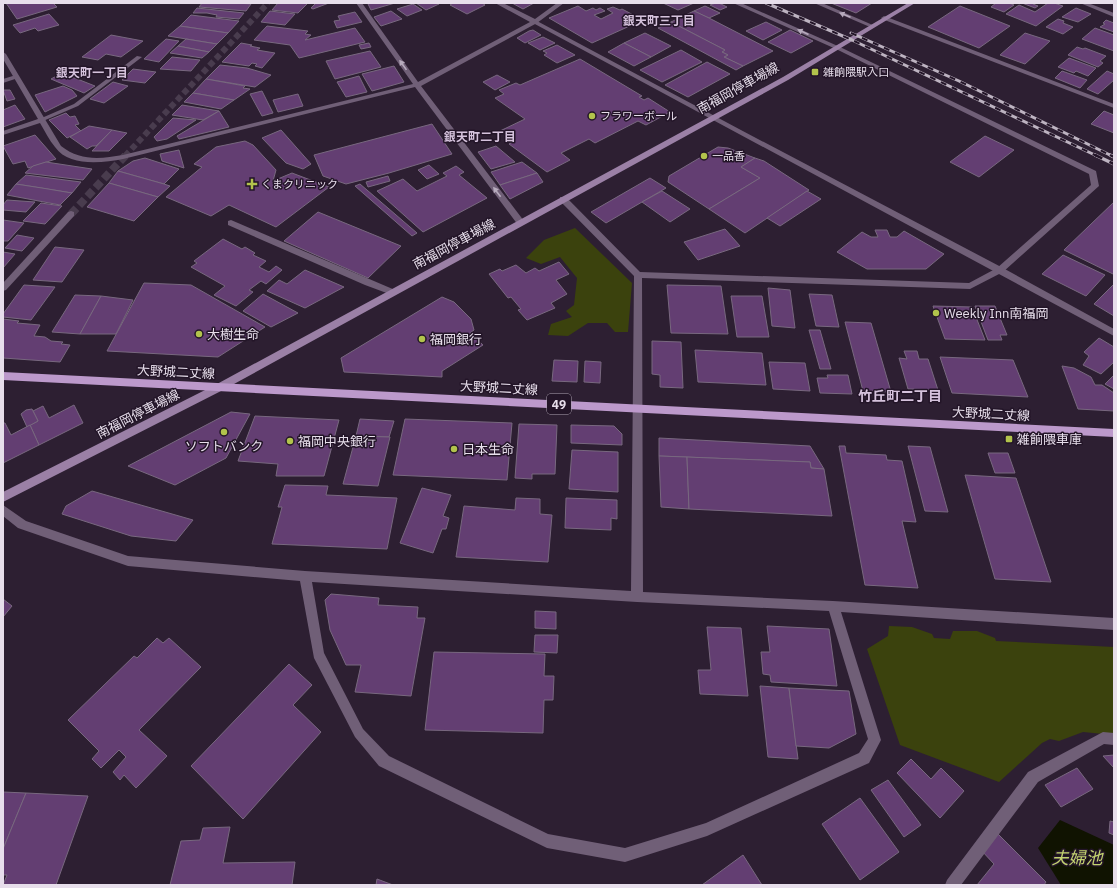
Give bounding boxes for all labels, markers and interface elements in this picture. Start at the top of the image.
one-way arrow [838,11,850,17]
district label: 銀天町三丁目 [622,13,695,28]
one-way arrow [797,29,808,35]
street label: 南福岡停車場線 [694,59,782,117]
one-way arrow [399,60,407,71]
district label: 銀天町一丁目 [55,65,128,80]
place label: 雑餉隈駅入口 [823,65,889,79]
marker: 雑餉隈駅入口 [810,67,820,77]
place label: フラワーボール [600,109,677,123]
marker: フラワーボール [587,111,597,121]
district label: 銀天町二丁目 [443,129,516,144]
place label: 一品香 [712,149,745,163]
marker: 一品香 [699,151,709,161]
place label: くまクリニック [261,177,338,191]
marker: くまクリニック [246,178,258,190]
one-way arrow [493,187,501,198]
street label: 南福岡停車場線 [410,215,498,273]
place label: Weekly Inn南福岡 [944,305,1048,322]
marker: Weekly Inn南福岡 [931,308,941,318]
place label: 大樹生命 [207,326,259,343]
marker: 大樹生命 [194,329,204,339]
place label: 福岡銀行 [430,331,482,348]
marker: 福岡銀行 [417,334,427,344]
street label: 大野城二丈線 [137,361,215,383]
street label: 大野城二丈線 [460,377,538,399]
street label: 南福岡停車場線 [94,386,182,442]
district label: 竹丘町二丁目 [858,387,942,405]
road number: 49 [547,394,571,414]
street label: 大野城二丈線 [952,403,1030,425]
marker: ソフトバンク [219,427,229,437]
place label: 雑餉隈車庫 [1017,431,1082,448]
place label: 福岡中央銀行 [298,433,376,450]
marker: 雑餉隈車庫 [1004,434,1014,444]
marker: 福岡中央銀行 [285,436,295,446]
place label: ソフトバンク [185,438,263,455]
place label: 日本生命 [462,441,514,458]
marker: 日本生命 [449,444,459,454]
water label: 夫婦池 [1052,847,1104,869]

